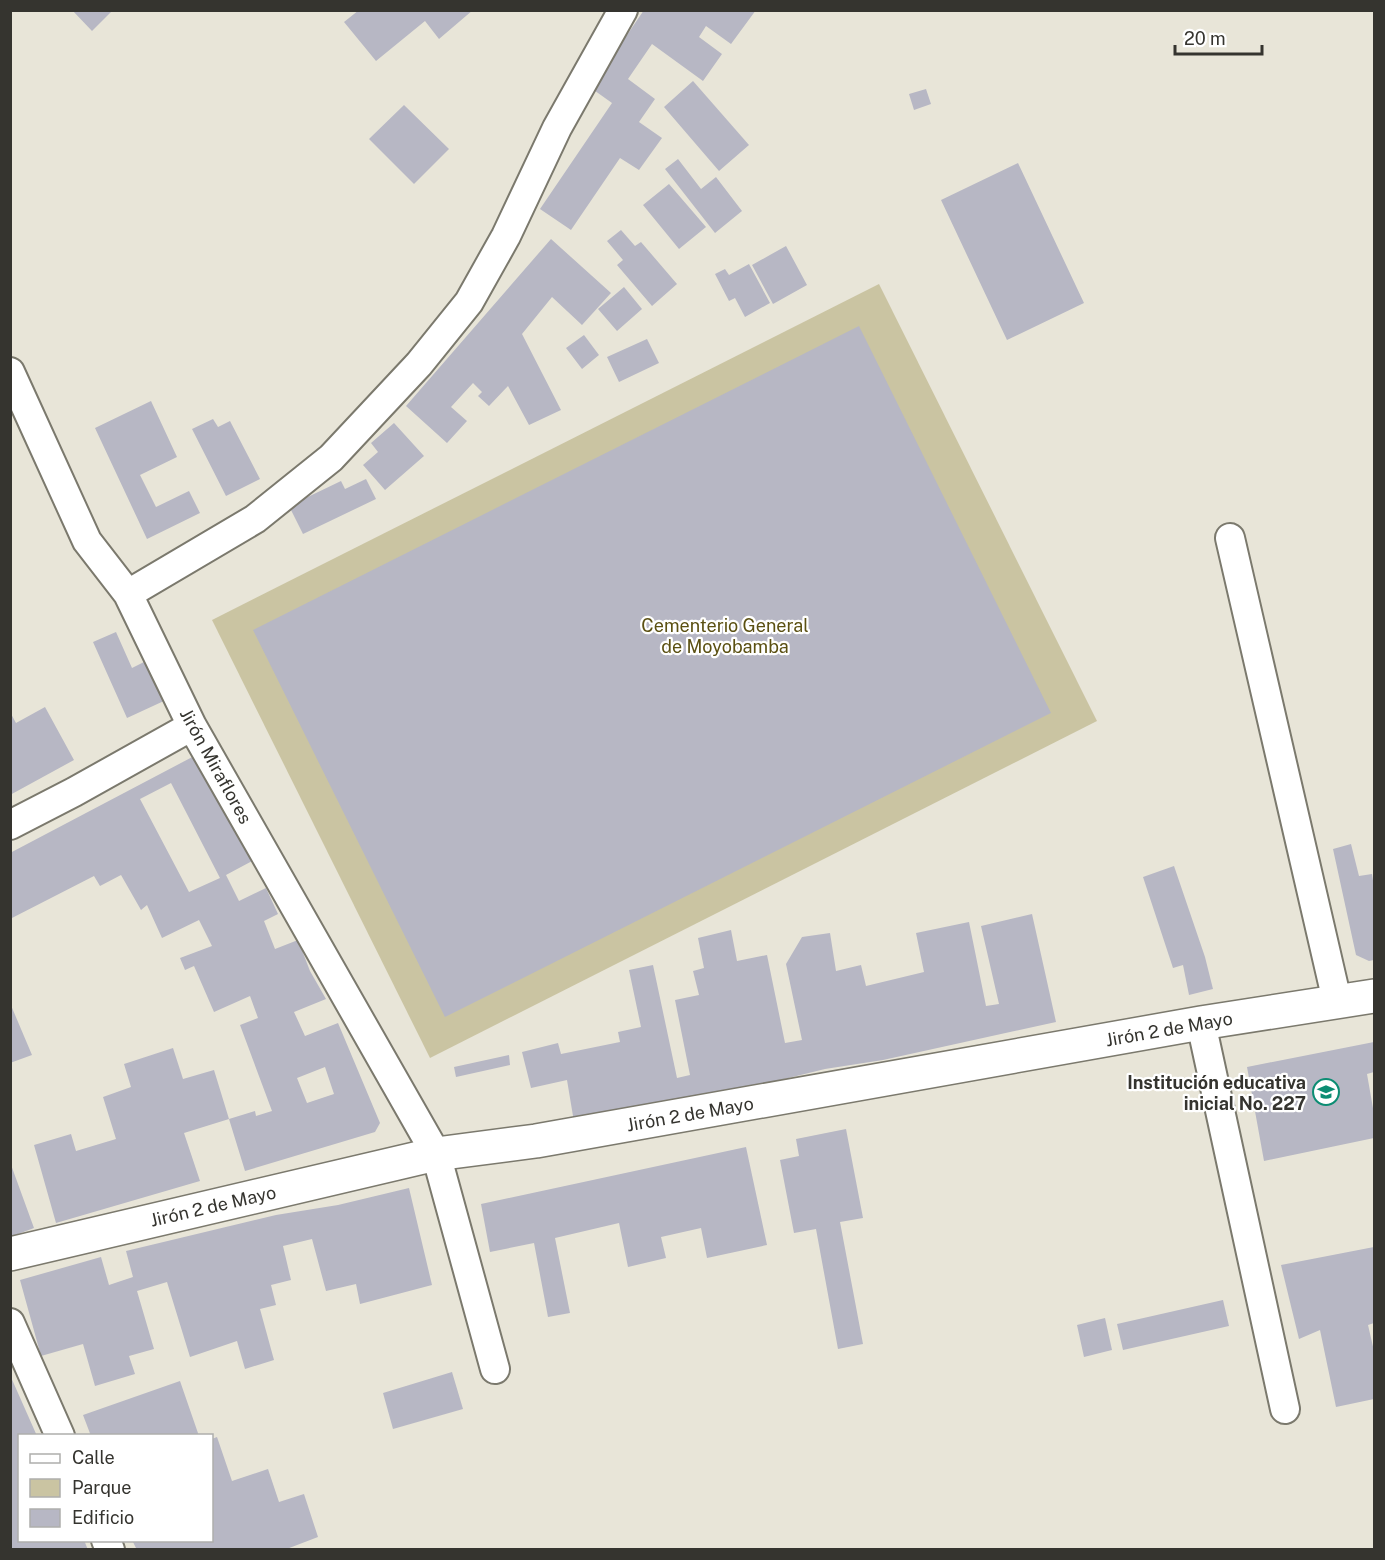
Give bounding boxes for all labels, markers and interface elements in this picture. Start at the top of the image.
scale bar [1175,18,1262,56]
text: 20 m [1184,28,1226,49]
park label: Cementerio General de Moyobamba [641,615,809,657]
street label: Jirón Miraflores [176,705,256,827]
street label: Jirón 2 de Mayo [1104,1007,1234,1051]
place label: Institución educativa inicial No. 227 [1127,1072,1306,1114]
school or university icon: Institución educativa inicial No. 227 [1311,1077,1341,1107]
street label: Jirón 2 de Mayo [625,1092,755,1136]
street label: Jirón 2 de Mayo [148,1181,278,1231]
legend [18,1434,213,1542]
text: Calle [72,1447,115,1468]
text: Parque [72,1477,132,1498]
text: Edificio [72,1507,134,1528]

